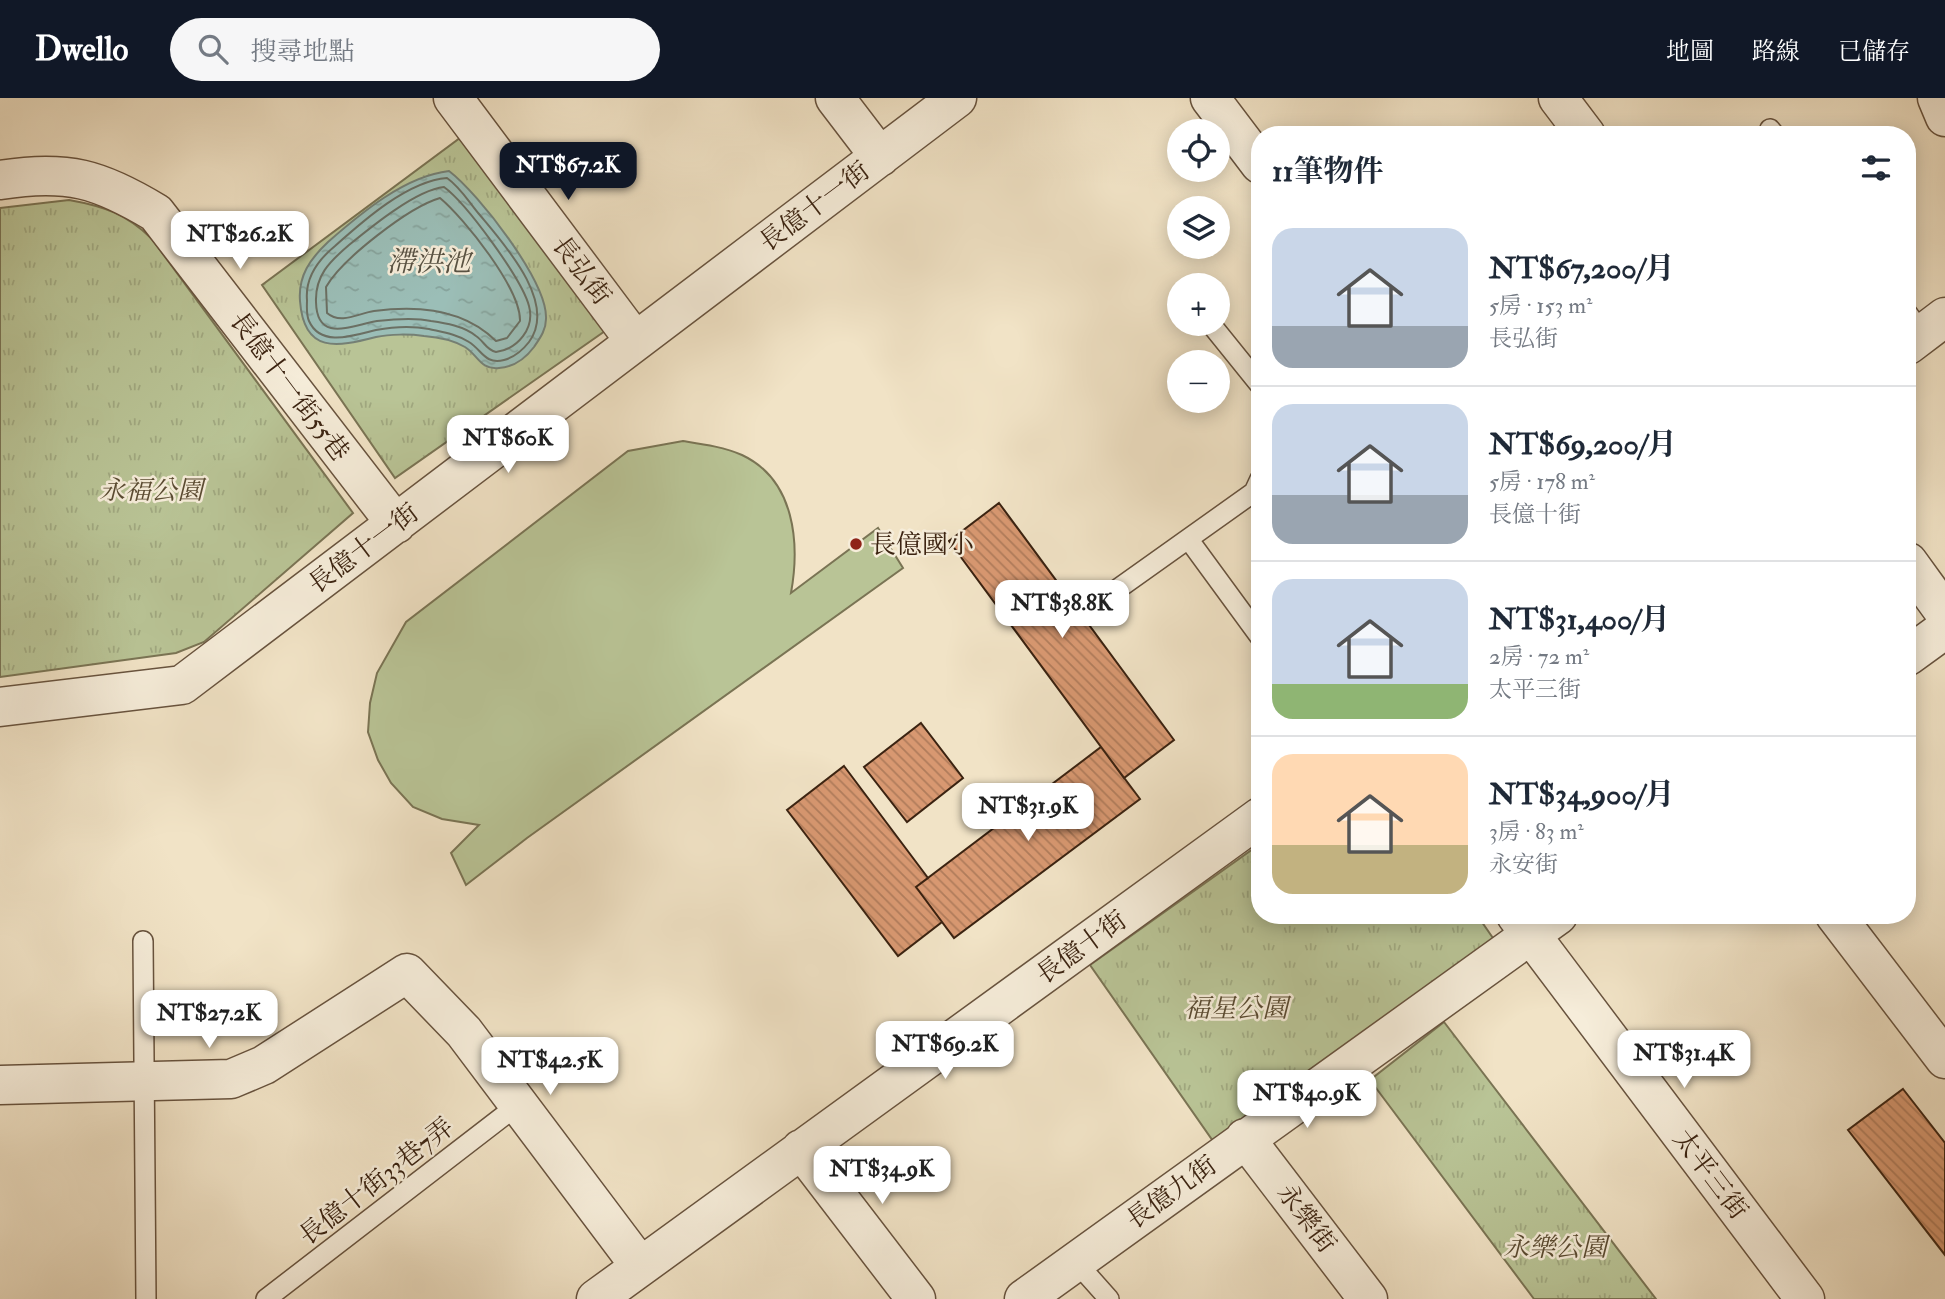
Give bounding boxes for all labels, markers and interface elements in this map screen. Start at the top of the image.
search box [170,18,660,81]
text: Dwello [35,29,128,70]
icon: search [194,30,232,68]
text: 搜尋地點 [250,36,354,68]
text: 地圖 [1666,36,1714,67]
text: 路線 [1752,36,1800,67]
text: 已儲存 [1838,36,1910,67]
map controls [1167,119,1230,413]
button: locate [1167,119,1230,182]
pin: NT$67.2K [496,142,640,202]
icon: filters [1857,149,1895,187]
text: NT$67.2K [516,150,620,179]
text: 11筆物件 [1272,153,1383,190]
street label: 長億十一街 [753,155,876,259]
button: layers [1167,196,1230,259]
pin: NT$26.2K [168,212,312,271]
text: NT$26.2K [187,219,293,248]
street label: 長弘街 [545,230,617,311]
water label: 滯洪池 [387,245,474,280]
text: NT$67,200/月 [1489,250,1675,287]
icon: home [1328,256,1412,340]
button: + [1167,273,1230,336]
text: 5房 · 153 m² [1489,291,1593,320]
street label: 長億十一街55巷 [223,306,356,468]
text: 長弘街 [1489,324,1558,353]
button: − [1167,350,1230,413]
pin: NT$60K [451,416,565,475]
text: NT$60K [463,423,553,452]
text: NT$69,200/月 [1489,426,1677,463]
icon: home [1328,432,1412,516]
text: 5房 · 178 m² [1489,467,1595,496]
park label: 永福公園 [99,475,207,507]
street label: 長億十一街 [302,497,425,601]
text: 長億十街 [1489,500,1581,529]
place label: 長億國小 [870,529,974,561]
marker: 長億國小 [848,536,864,552]
pin: NT$38.8K [990,580,1134,640]
text: NT$38.8K [1011,588,1113,617]
text: NT$31,400/月 [1489,601,1670,638]
icon: home [1328,607,1412,691]
text: 2房 · 72 m² [1489,642,1589,671]
text: 太平三街 [1489,675,1581,704]
text: NT$34,900/月 [1489,776,1675,813]
icon: home [1328,782,1412,866]
pin: NT$31.9K [956,784,1100,843]
text: NT$31.9K [978,791,1078,820]
text: 3房 · 83 m² [1489,817,1584,846]
text: 永安街 [1489,850,1558,879]
street label: 長億十街 [1030,904,1133,991]
pin: NT$27.2K [137,990,281,1050]
park label: 福星公園 [1184,993,1292,1025]
text: NT$27.2K [157,998,261,1027]
pin: NT$69.2K [873,1021,1017,1081]
text: NT$69.2K [892,1029,998,1058]
pin: NT$31.4K [1612,1030,1756,1090]
pin: NT$42.5K [478,1038,622,1097]
text: NT$31.4K [1633,1038,1735,1067]
text: NT$42.5K [497,1045,603,1074]
pin: NT$40.9K [1235,1070,1379,1130]
text: NT$40.9K [1253,1078,1361,1107]
street label: 長億十街33巷7弄 [293,1111,461,1252]
street label: 太平三街 [1666,1123,1754,1226]
pin: NT$34.9K [810,1146,954,1206]
street label: 長億九街 [1120,1149,1223,1236]
text: NT$34.9K [830,1154,934,1183]
street label: 永樂街 [1270,1178,1342,1259]
park label: 永樂公園 [1503,1232,1611,1264]

